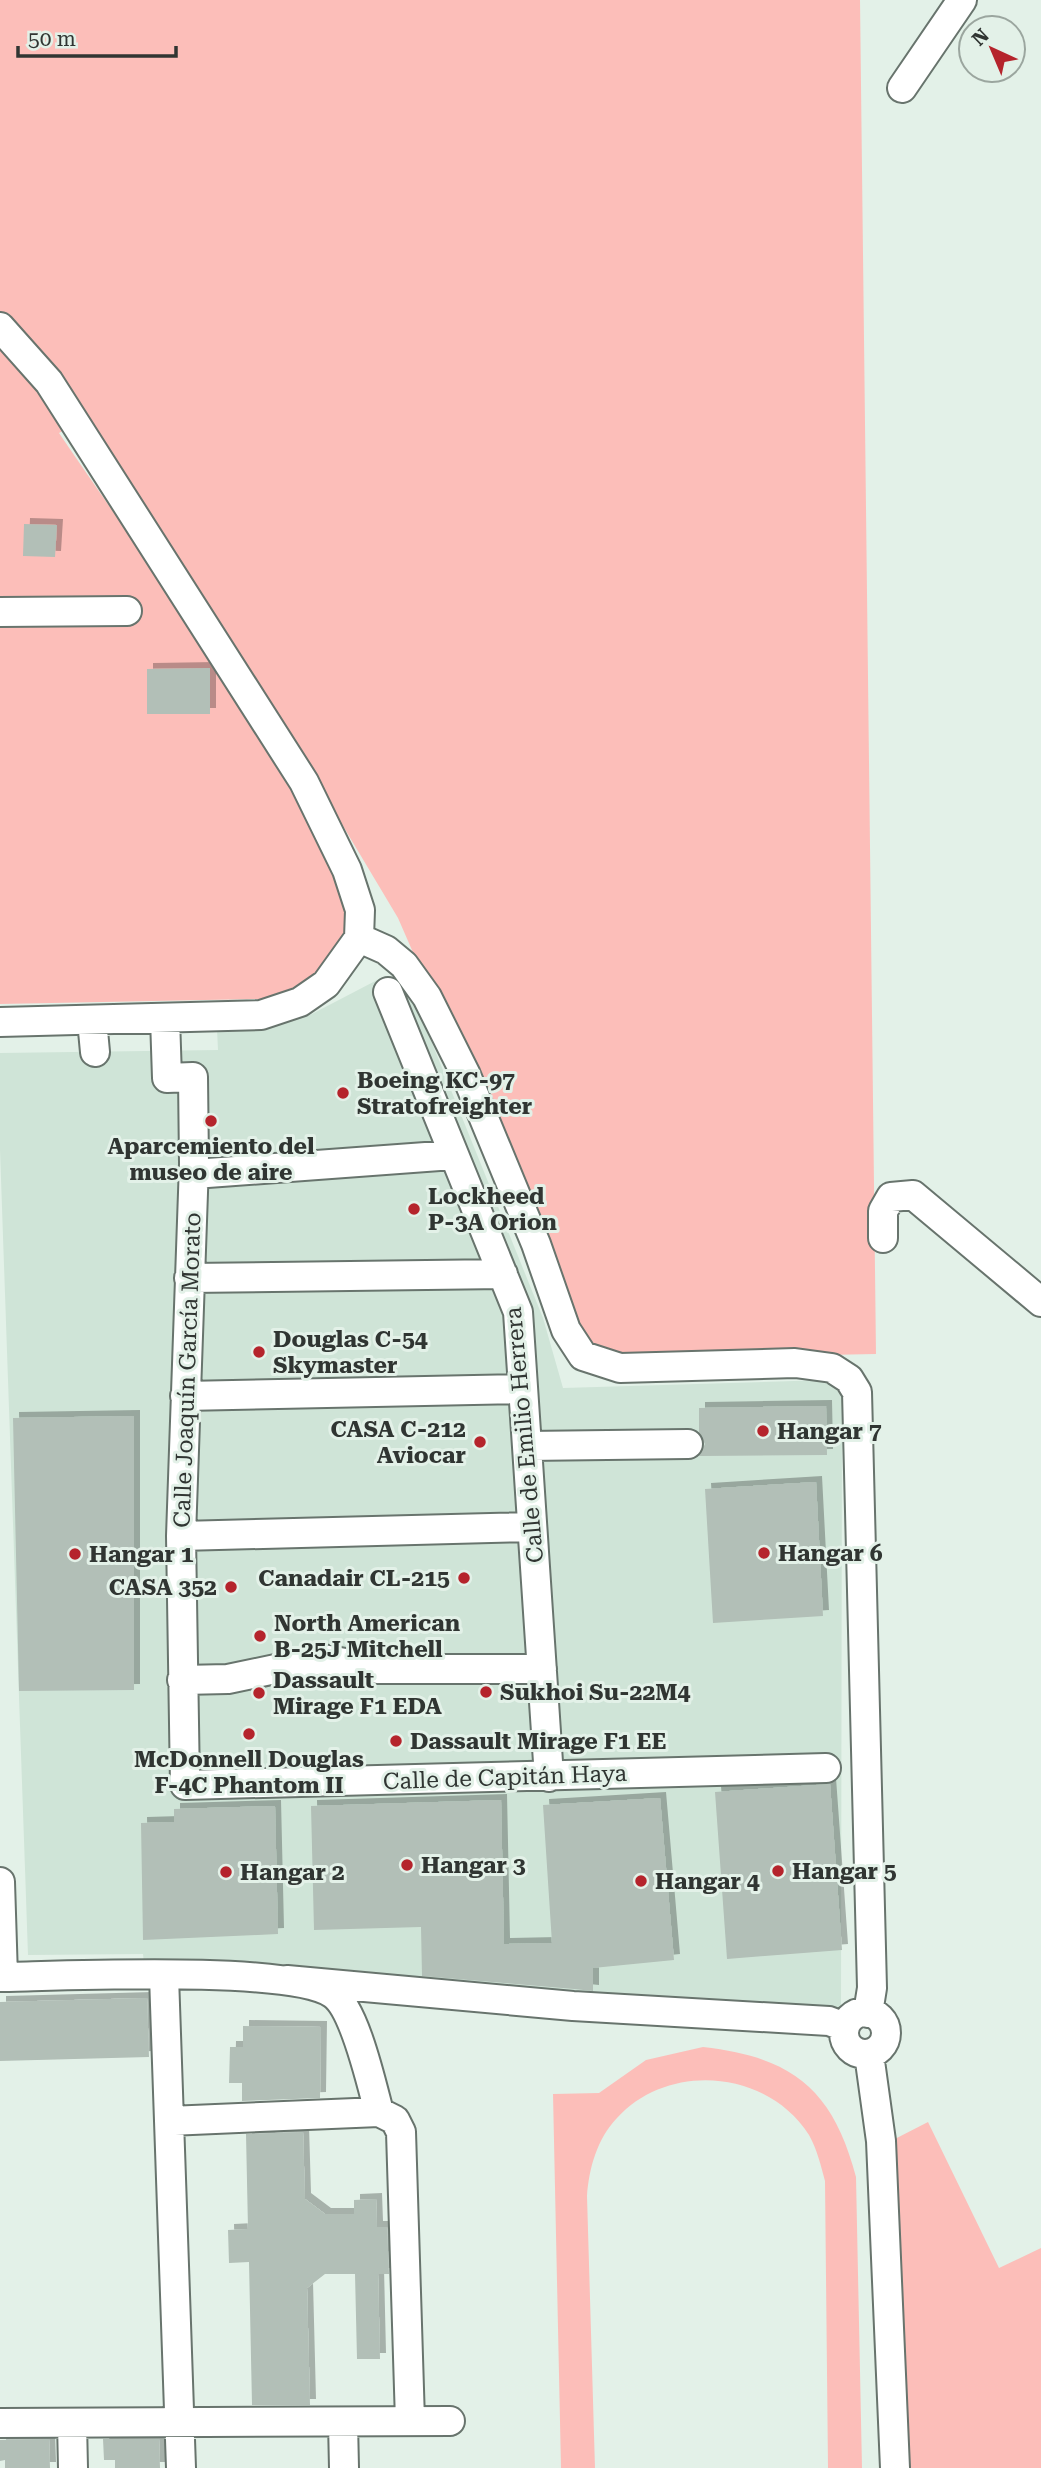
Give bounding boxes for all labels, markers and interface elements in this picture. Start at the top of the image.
scale bar [18,14,175,58]
north arrow [957,14,1027,84]
text: N [967,24,994,50]
text: 50 m [28,27,76,51]
place label: Boeing KC-97 Stratofreighter [357,1067,532,1120]
marker: Boeing KC-97 Stratofreighter [335,1085,351,1101]
marker: Aparcemiento del museo de aire [203,1113,219,1129]
place label: Aparcemiento del museo de aire [107,1133,315,1186]
place label: Lockheed P-3A Orion [428,1183,558,1236]
marker: Lockheed P-3A Orion [406,1201,422,1217]
street label: Calle Joaquín García Morato [169,1212,206,1528]
street label: Calle de Emilio Herrera [500,1305,549,1564]
place label: Douglas C-54 Skymaster [273,1326,428,1379]
marker: Douglas C-54 Skymaster [251,1344,267,1360]
place label: CASA C-212 Aviocar [331,1416,466,1469]
place label: Hangar 7 [777,1418,882,1445]
marker: Hangar 7 [755,1423,771,1439]
marker: CASA C-212 Aviocar [472,1434,488,1450]
place label: Hangar 6 [778,1540,883,1567]
place label: Hangar 1 [89,1541,194,1568]
marker: Hangar 6 [756,1545,772,1561]
marker: Hangar 1 [67,1546,83,1562]
place label: Canadair CL-215 [258,1565,450,1592]
marker: Canadair CL-215 [456,1570,472,1586]
place label: CASA 352 [109,1574,217,1601]
marker: CASA 352 [223,1579,239,1595]
place label: North American B-25J Mitchell [274,1610,461,1663]
marker: North American B-25J Mitchell [252,1628,268,1644]
place label: Dassault Mirage F1 EDA [273,1667,442,1720]
place label: Sukhoi Su-22M4 [500,1679,691,1706]
marker: Sukhoi Su-22M4 [478,1684,494,1700]
marker: Dassault Mirage F1 EDA [251,1685,267,1701]
marker: McDonnell Douglas F-4C Phantom II [241,1726,257,1742]
place label: Dassault Mirage F1 EE [410,1728,666,1755]
marker: Dassault Mirage F1 EE [388,1733,404,1749]
place label: McDonnell Douglas F-4C Phantom II [134,1746,364,1799]
street label: Calle de Capitán Haya [383,1760,628,1795]
place label: Hangar 3 [421,1852,526,1879]
marker: Hangar 3 [399,1857,415,1873]
place label: Hangar 5 [792,1858,897,1885]
place label: Hangar 2 [240,1859,345,1886]
marker: Hangar 5 [770,1863,786,1879]
marker: Hangar 2 [218,1864,234,1880]
place label: Hangar 4 [655,1868,760,1895]
marker: Hangar 4 [633,1873,649,1889]

